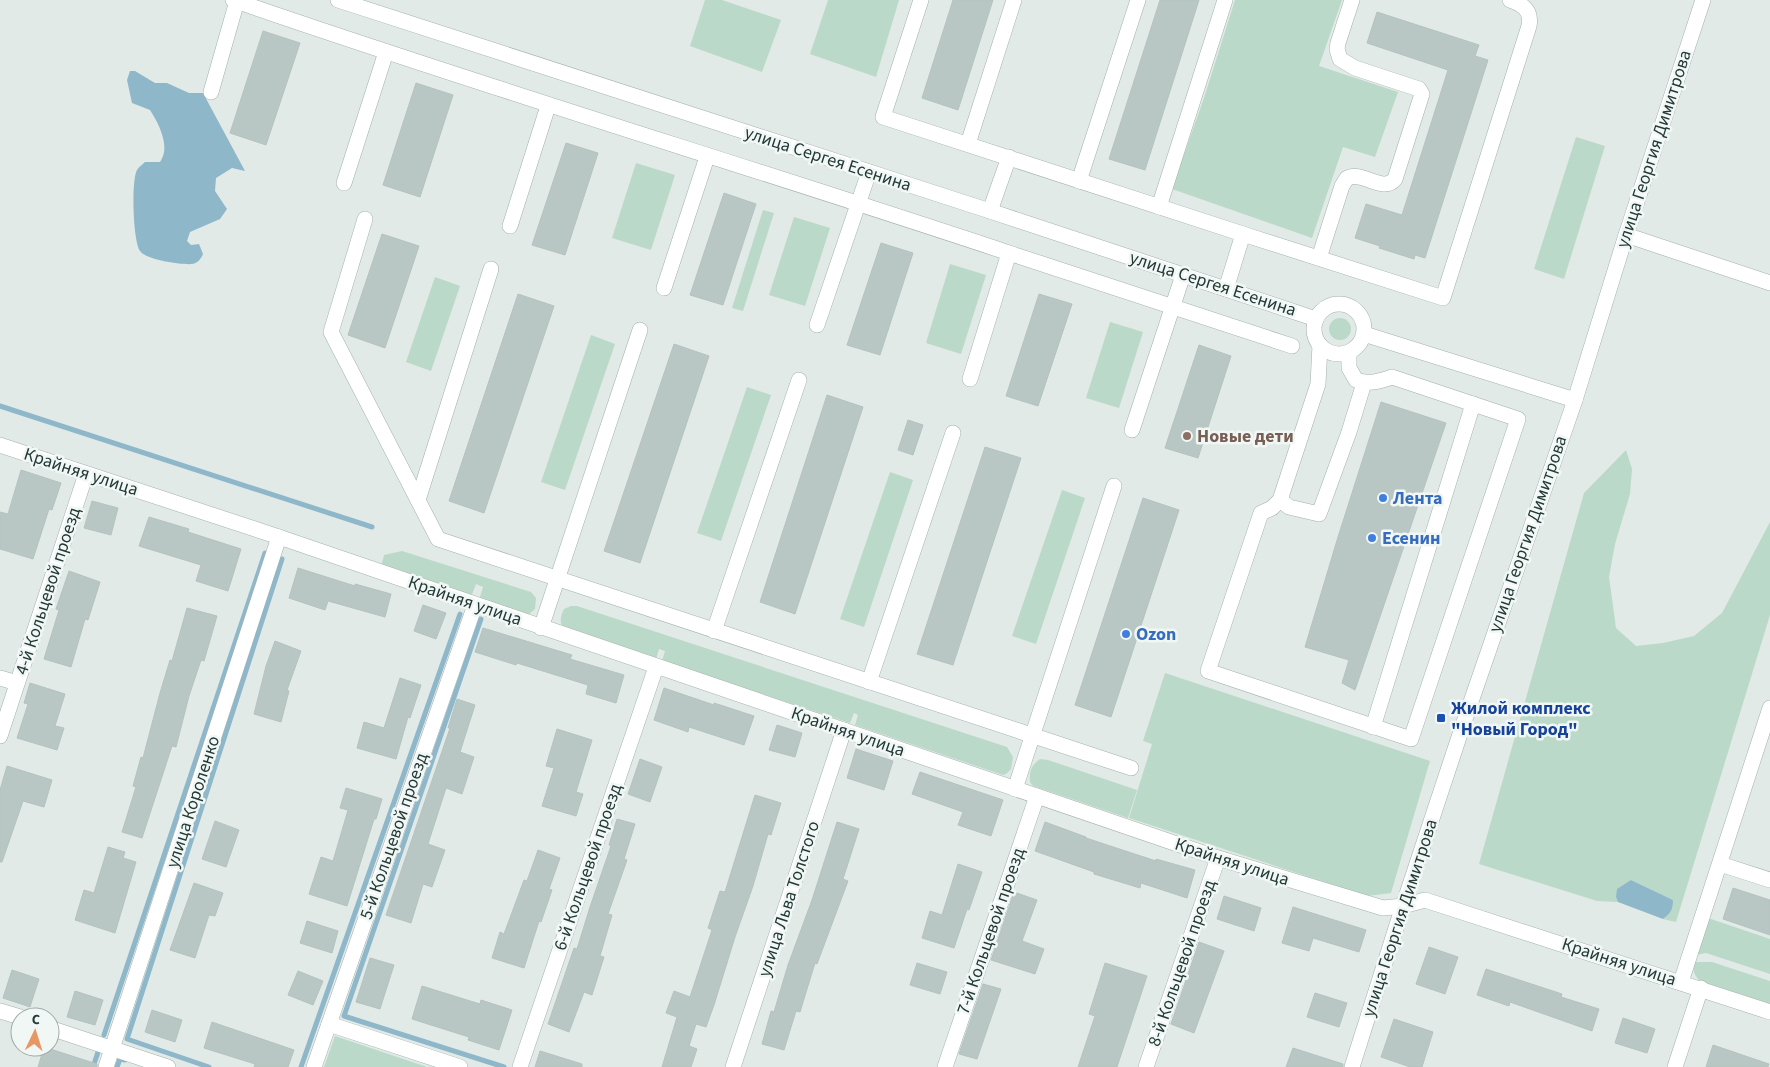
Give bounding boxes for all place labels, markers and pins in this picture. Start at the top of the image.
place label: Новые дети [1197,424,1294,449]
marker: Новые дети [1181,430,1193,442]
place label: Лента [1392,486,1443,511]
marker: Лента [1377,492,1389,504]
place label: Есенин [1382,526,1440,551]
marker: Есенин [1366,532,1378,544]
place label: Ozon [1136,622,1176,647]
marker: Ozon [1120,628,1132,640]
place label: Жилой комплекс "Новый Город" [1451,696,1591,742]
marker: Жилой комплекс "Новый Город" [1435,712,1447,724]

